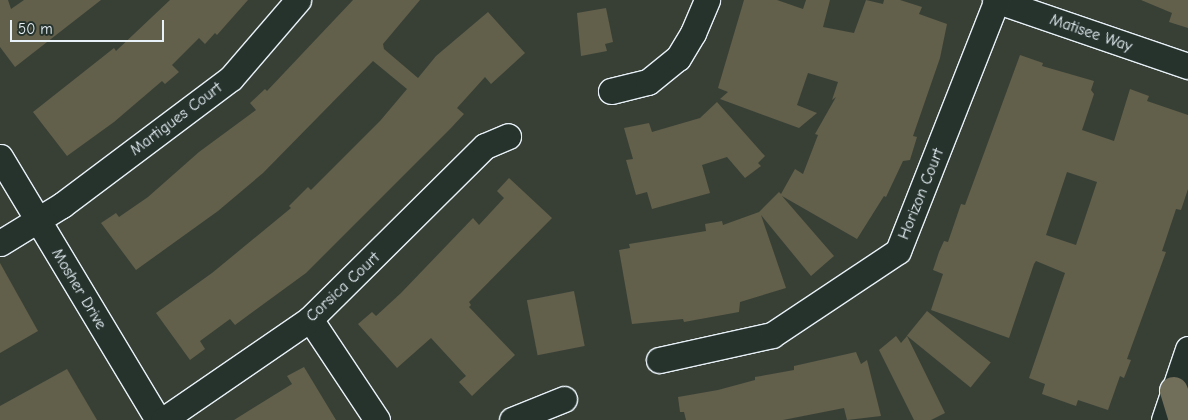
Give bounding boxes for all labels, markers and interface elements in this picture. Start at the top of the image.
scale bar [12,10,166,42]
street label: Matisee Way [1047,10,1135,56]
text: 50 m [18,20,53,38]
street label: Martigues Court [126,78,226,160]
street label: Horizon Court [894,146,948,242]
street label: Mosher Drive [47,245,111,333]
street label: Corsica Court [302,248,384,326]

